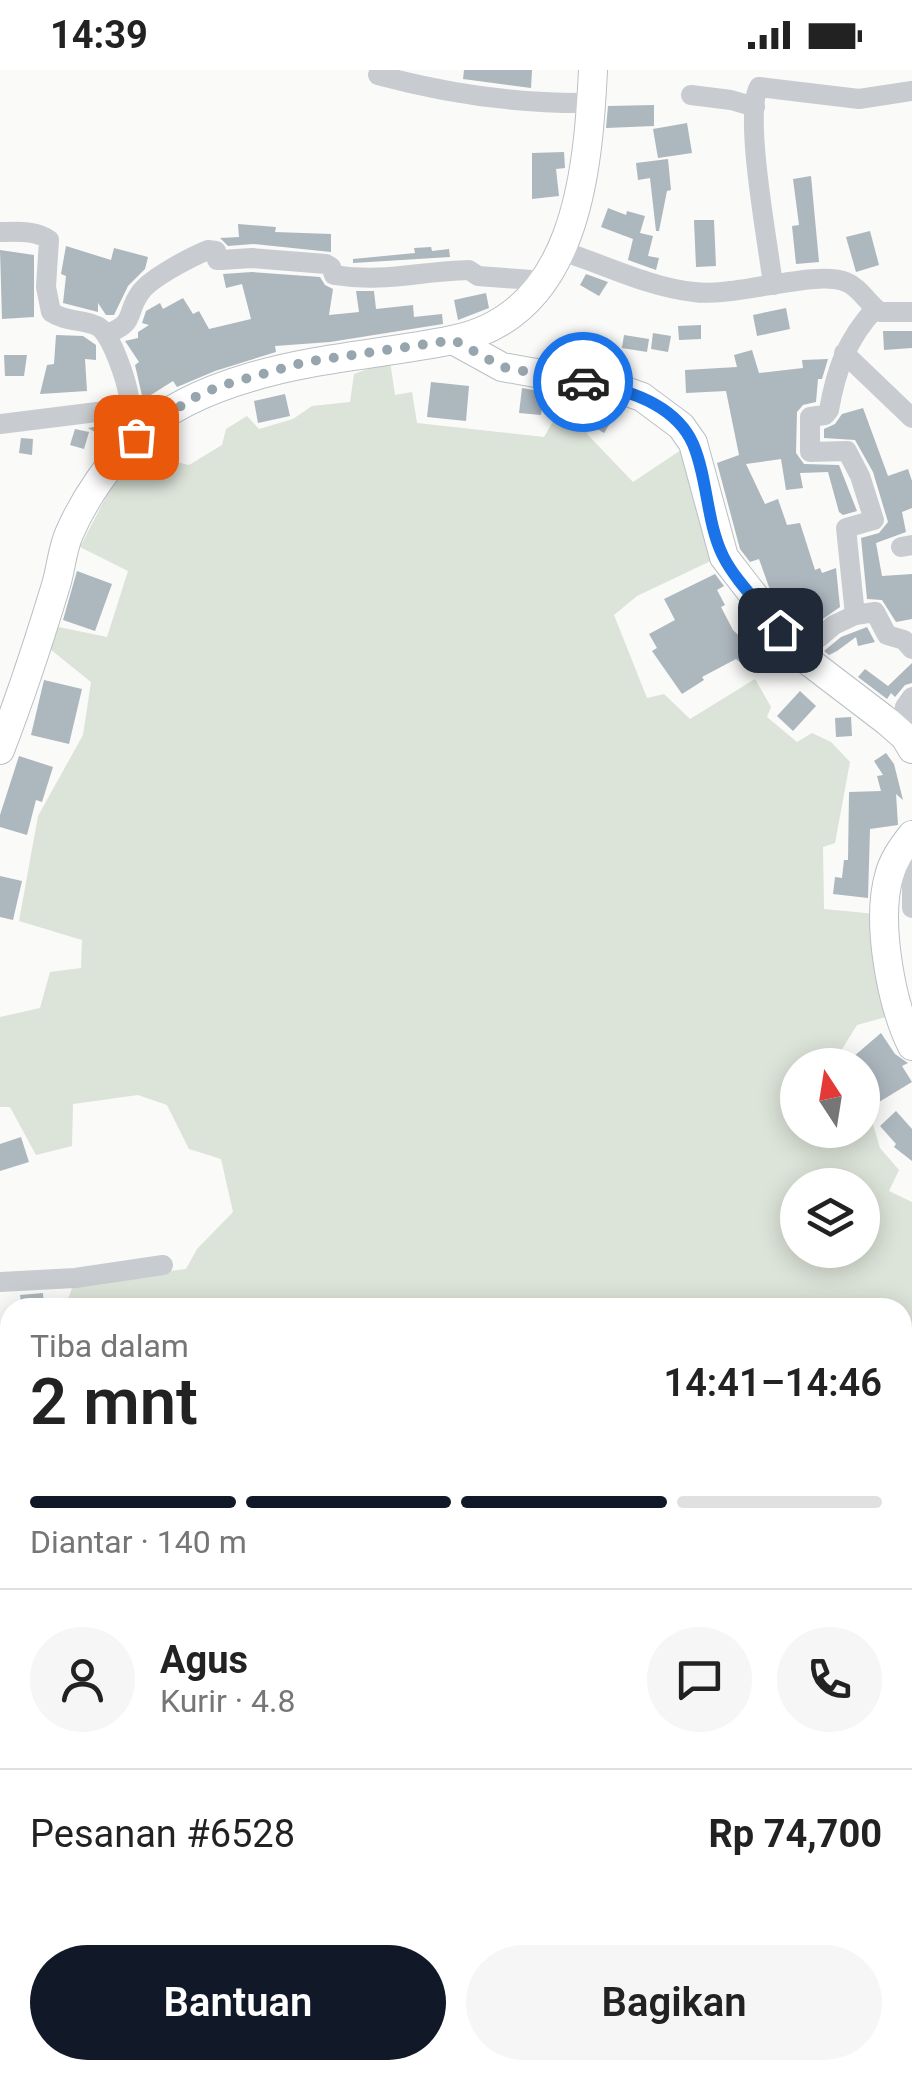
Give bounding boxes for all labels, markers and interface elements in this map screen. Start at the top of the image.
text: 14:39 [50,13,148,57]
courier [533,332,633,432]
icon: car [556,355,611,410]
pin [94,395,179,480]
icon: bag [109,410,164,465]
pin [738,588,823,673]
icon: home [753,603,808,658]
north arrow [780,1048,880,1148]
map controls [780,1048,880,1268]
button: layers [780,1168,880,1268]
text: Tiba dalam [30,1327,189,1365]
text: 14:41–14:46 [663,1361,882,1405]
text: 2 mnt [30,1364,198,1440]
text: Diantar · 140 m [30,1523,247,1561]
button: person [30,1627,135,1732]
button: chat [647,1627,752,1732]
button: phone [777,1627,882,1732]
text: Agus [160,1638,248,1682]
text: Kurir · 4.8 [160,1682,295,1720]
text: Pesanan #6528 [30,1812,295,1856]
text: Rp 74,700 [708,1812,882,1856]
button: Bantuan [30,1945,446,2060]
button: Bagikan [466,1945,882,2060]

